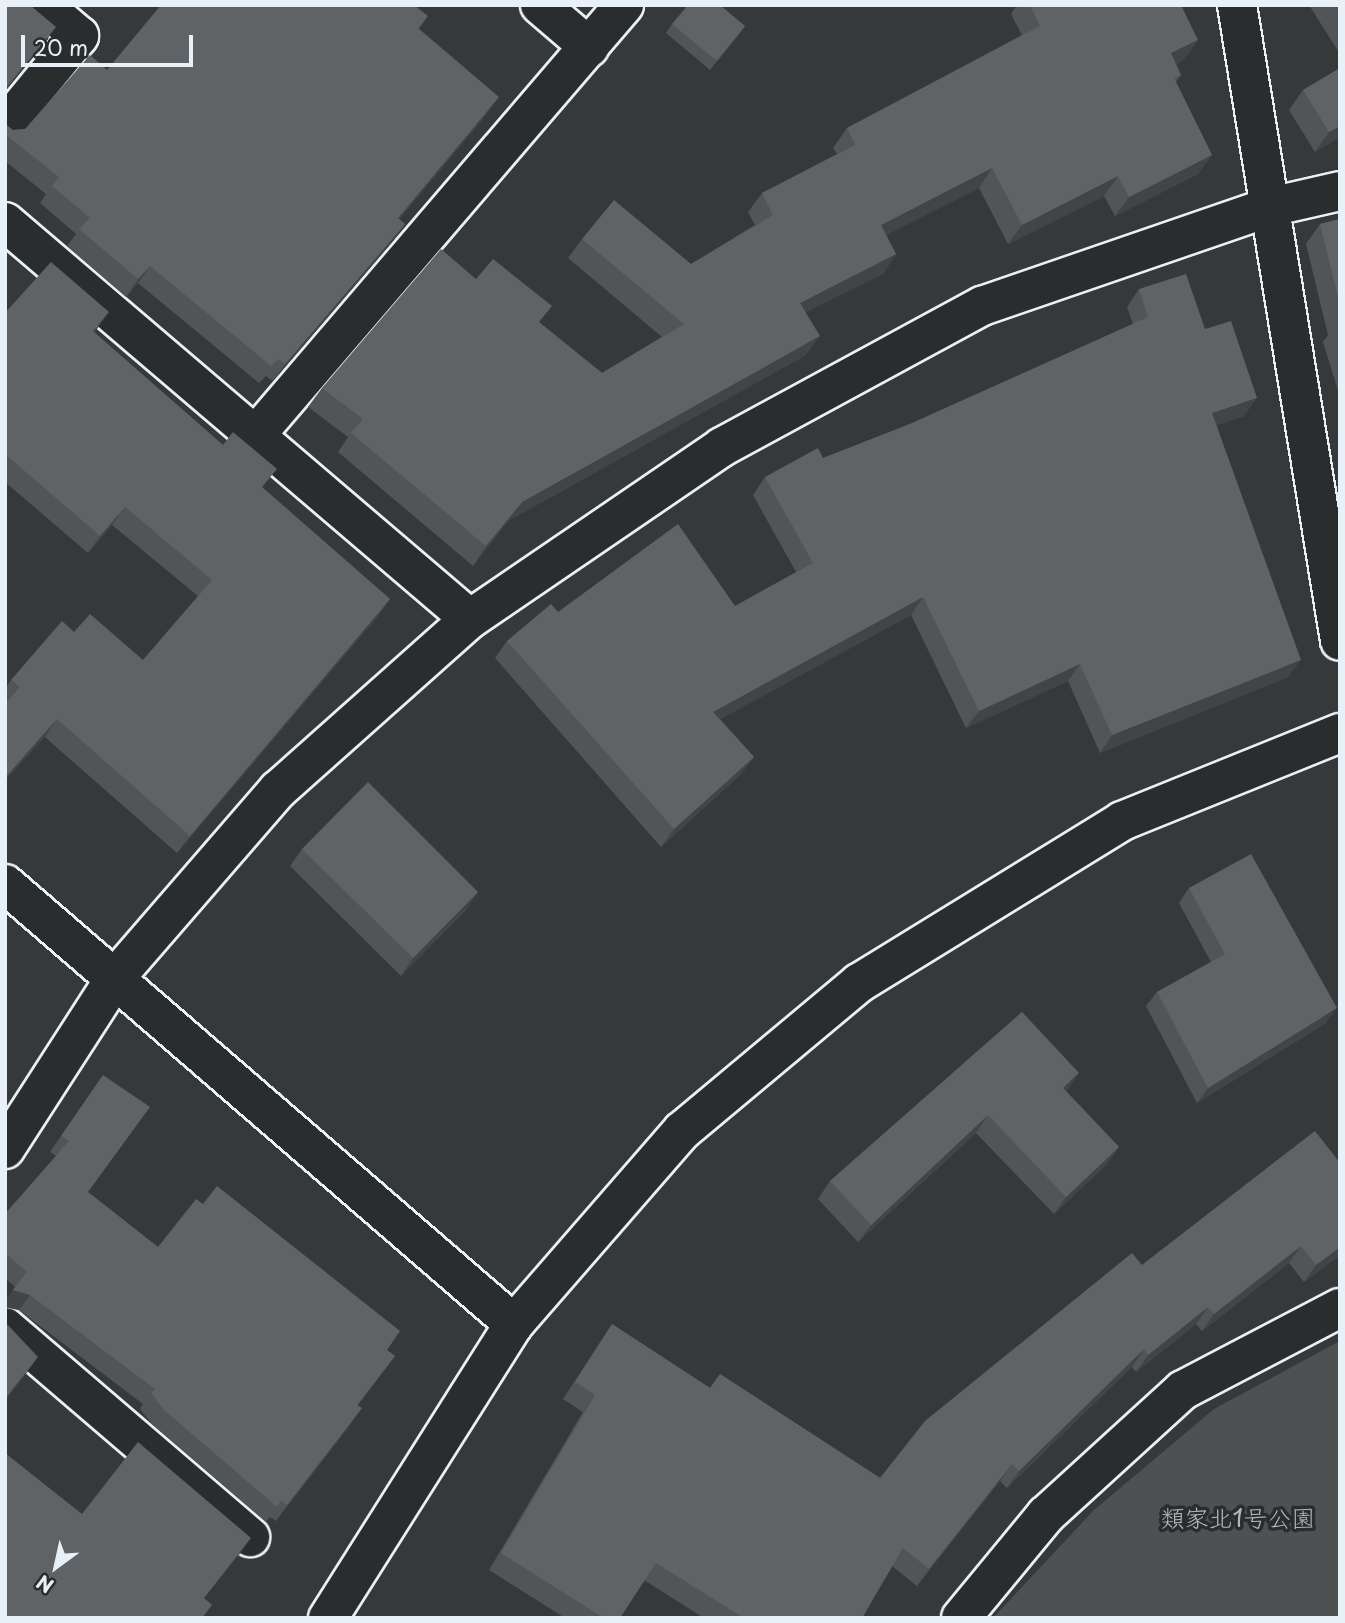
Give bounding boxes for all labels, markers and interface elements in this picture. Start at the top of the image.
scale bar [24,21,196,65]
text: 20 m [34,31,88,63]
park label: 類家北1号公園 [1161,1504,1315,1532]
north arrow [21,1532,91,1602]
text: N [31,1569,59,1600]

